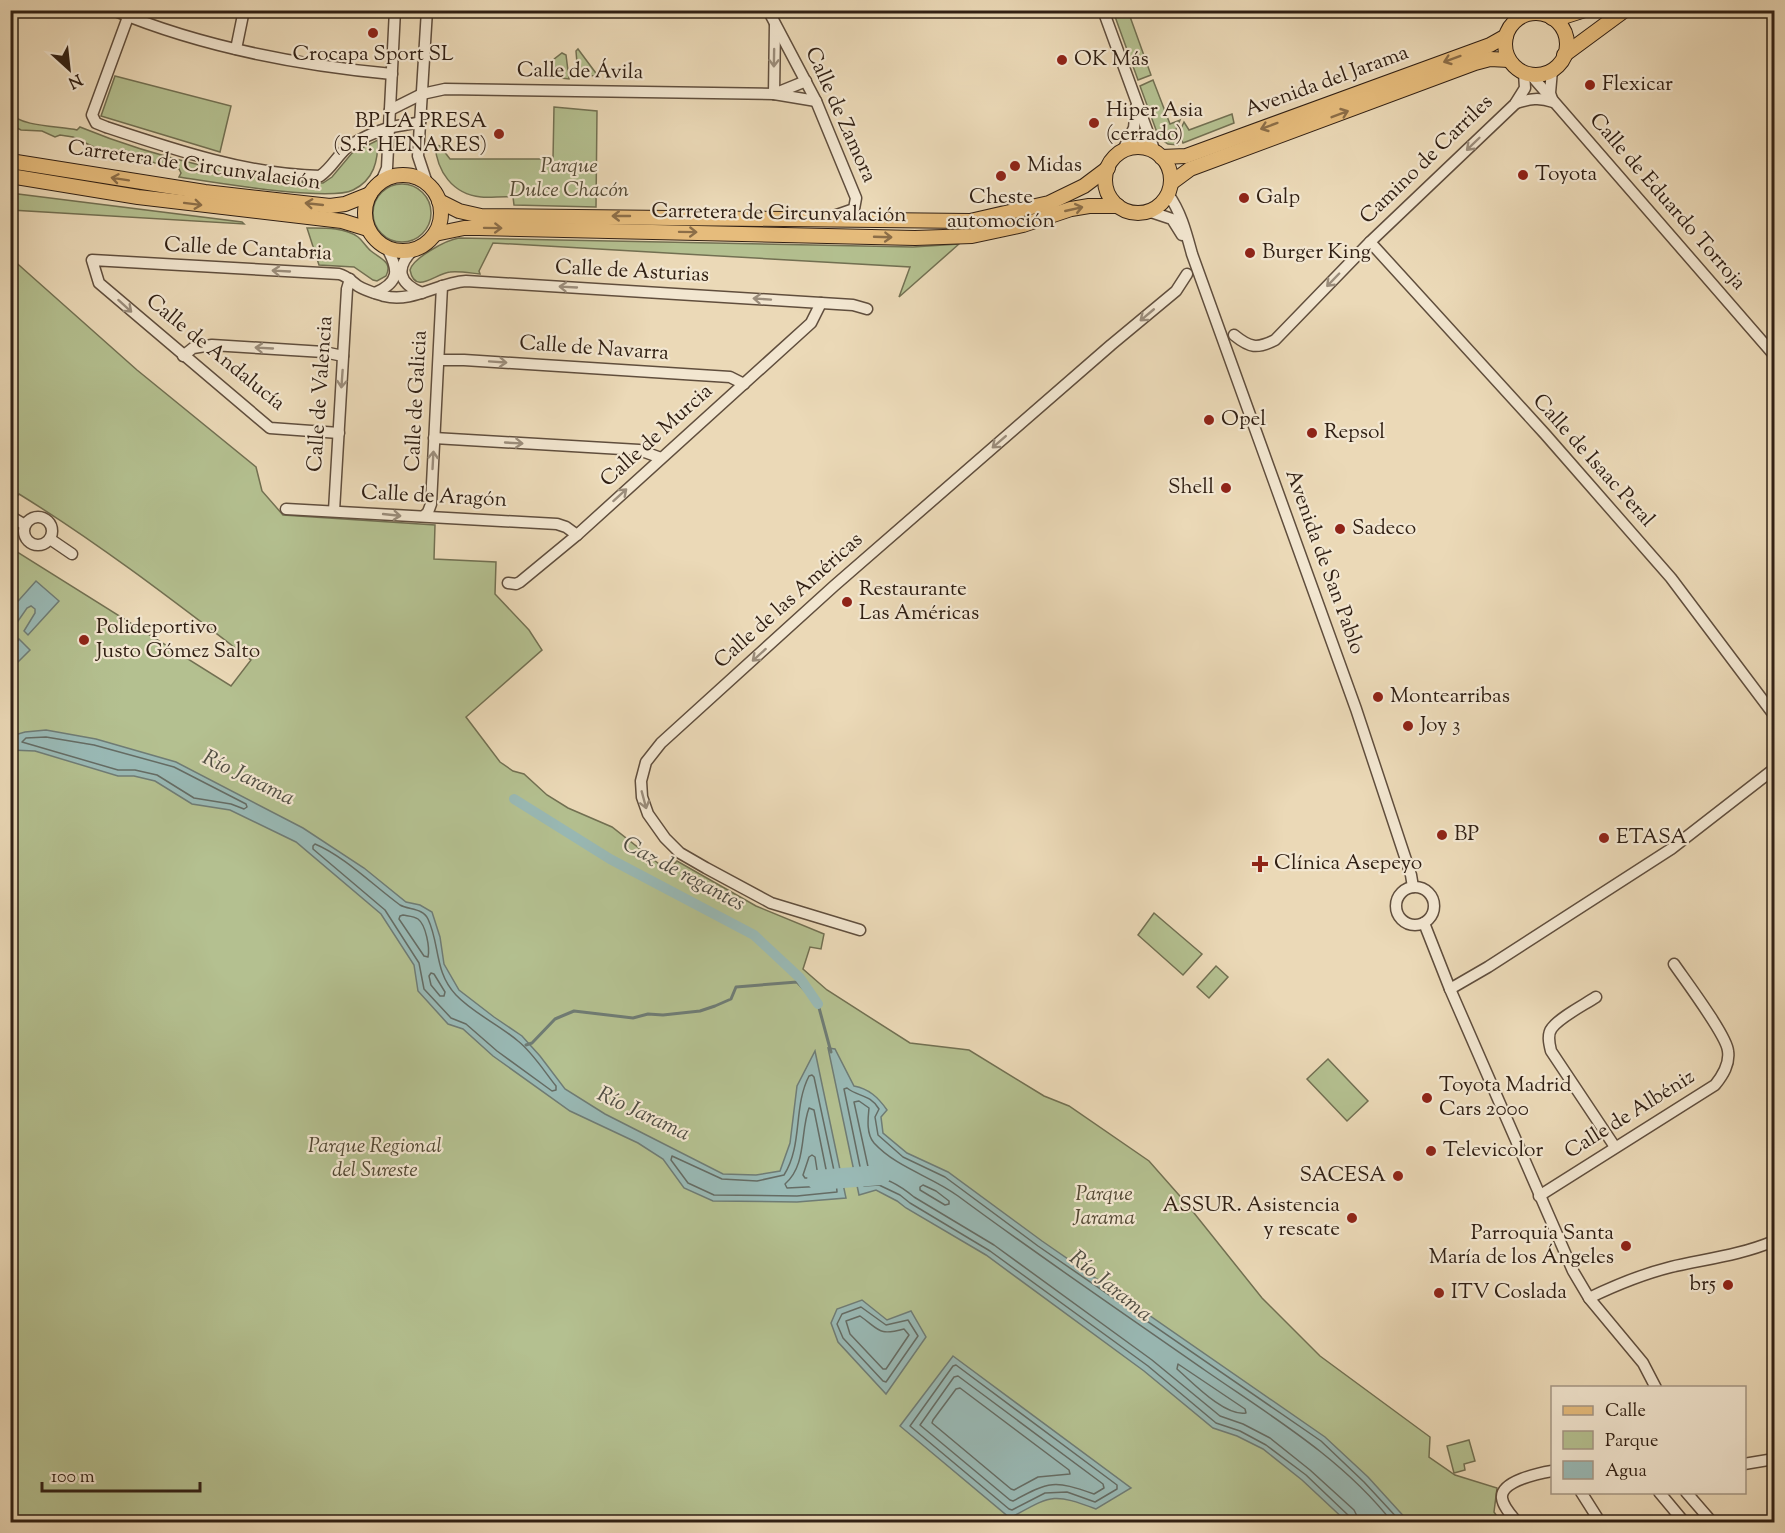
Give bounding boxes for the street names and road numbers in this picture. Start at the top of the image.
street label: Avenida del Jarama [1241,38,1413,126]
street label: Calle de Zamora [797,42,883,188]
street label: Calle de Ávila [517,56,644,88]
street label: Camino de Carriles [1354,88,1500,232]
street label: Calle de Eduardo Torroja [1581,107,1753,297]
street label: Carretera de Circunvalación [66,133,322,199]
street label: Carretera de Circunvalación [651,197,907,231]
street label: Calle de Cantabria [163,231,333,269]
street label: Calle de Asturias [554,253,710,291]
street label: Calle de Andalucía [139,287,291,419]
street label: Calle de Valencia [301,315,341,473]
street label: Calle de Galicia [398,329,436,473]
street label: Calle de Navarra [518,329,670,369]
street label: Calle de Murcia [594,377,720,495]
street label: Calle de Isaac Peral [1525,388,1661,534]
street label: Avenida de San Pablo [1277,465,1371,659]
street label: Calle de Aragón [360,478,508,516]
street label: Calle de las Américas [708,526,870,676]
street label: Calle de Albéniz [1559,1063,1701,1167]

